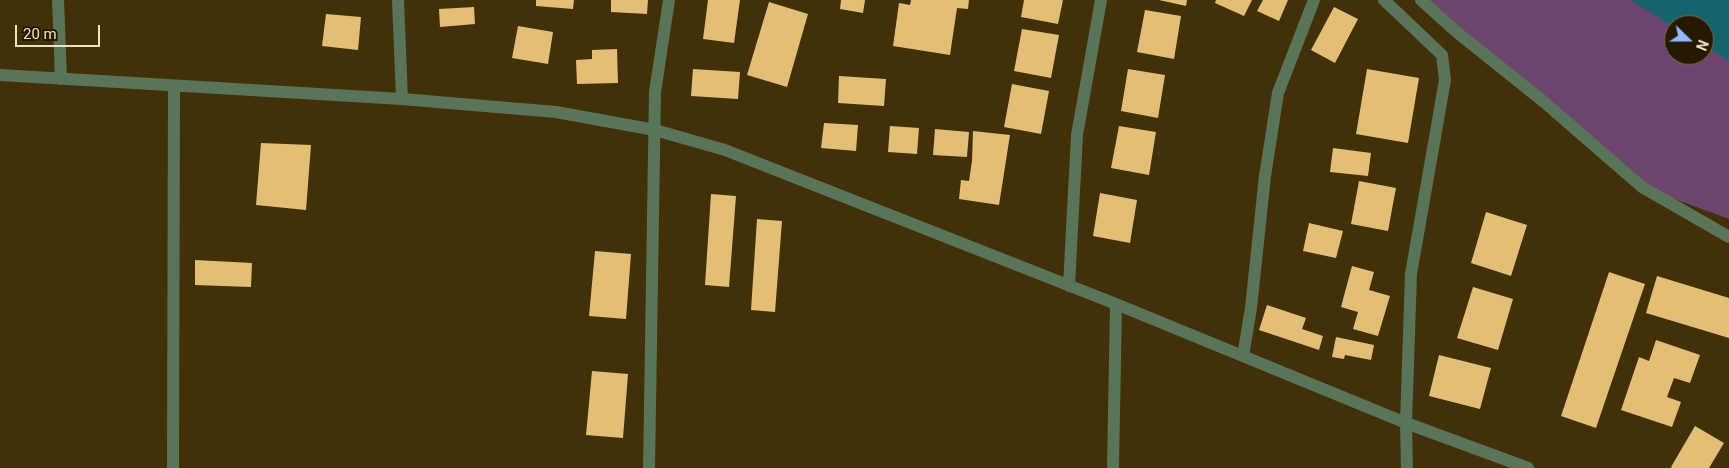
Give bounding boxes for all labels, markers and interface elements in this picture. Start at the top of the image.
scale bar [18,15,102,47]
north arrow [1664,15,1714,65]
text: 20 m [23,25,57,43]
text: N [1693,38,1711,53]

